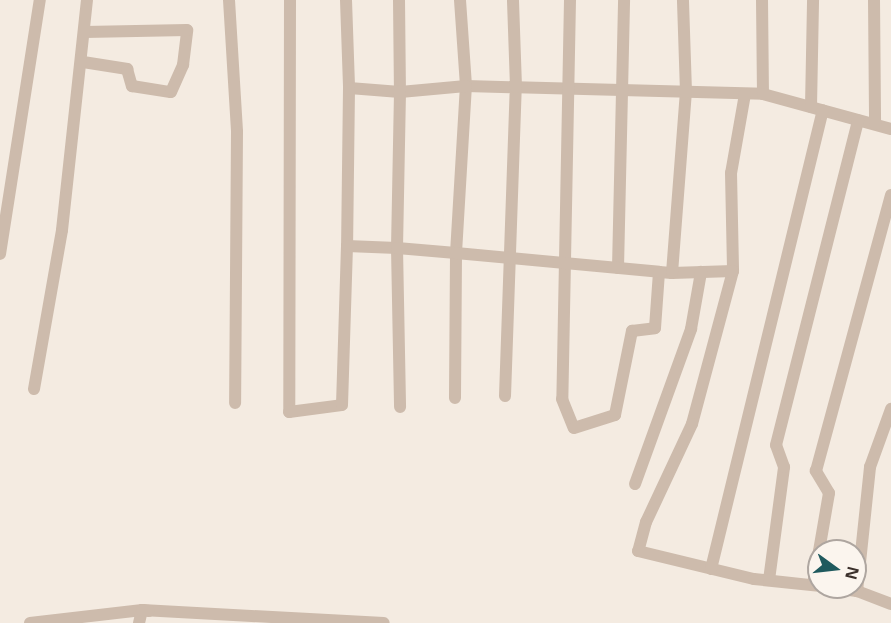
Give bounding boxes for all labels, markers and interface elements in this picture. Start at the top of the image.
north arrow [807,539,867,599]
text: N [840,564,865,582]

